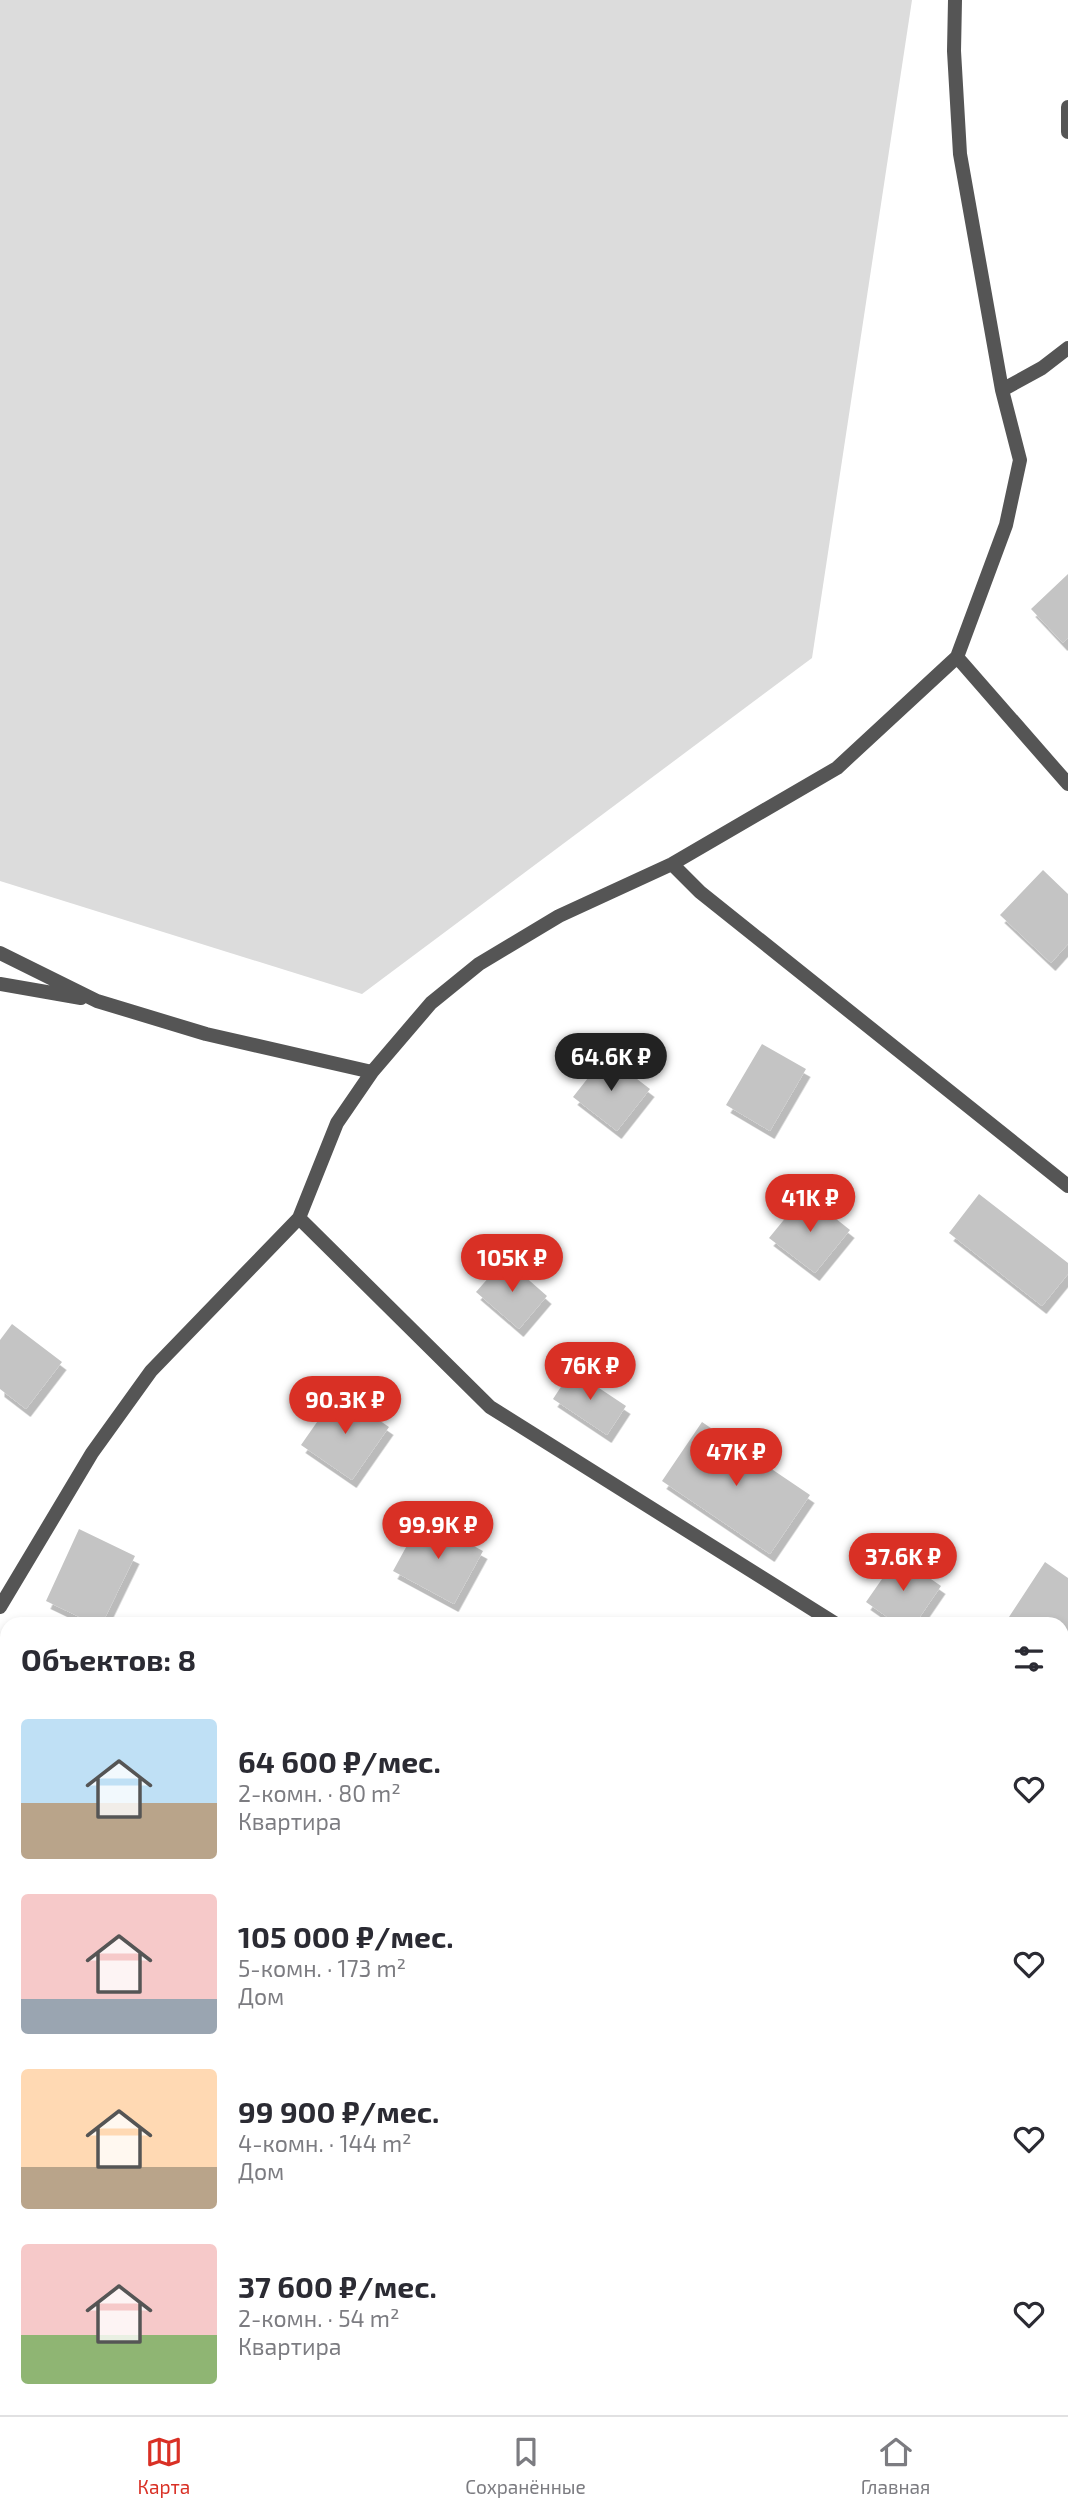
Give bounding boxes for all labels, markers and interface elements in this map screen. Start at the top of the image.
pin: 64.6K ₽ [546,1034,676,1093]
text: 64.6K ₽ [571,1042,651,1070]
pin: 41K ₽ [761,1174,859,1234]
text: 41K ₽ [781,1183,839,1211]
pin: 105K ₽ [455,1234,569,1294]
text: 105K ₽ [477,1243,547,1271]
pin: 76K ₽ [541,1342,639,1402]
text: 76K ₽ [561,1351,619,1379]
pin: 90.3K ₽ [280,1376,410,1436]
text: 90.3K ₽ [305,1385,385,1413]
pin: 47K ₽ [687,1428,785,1488]
text: 47K ₽ [706,1437,766,1465]
pin: 99.9K ₽ [373,1502,503,1561]
text: 99.9K ₽ [398,1510,478,1538]
pin: 37.6K ₽ [838,1534,968,1593]
text: 37.6K ₽ [865,1542,941,1570]
icon: filters [1010,1640,1048,1678]
text: Объектов: 8 [21,1641,196,1677]
text: 64 600 ₽/мес. [238,1743,441,1779]
icon: home [77,1747,161,1831]
icon: heart [1010,1770,1048,1808]
text: 2-комн. · 80 m² [238,1779,401,1807]
text: Квартира [238,1807,342,1835]
text: 105 000 ₽/мес. [238,1918,454,1954]
icon: home [77,1922,161,2006]
icon: heart [1010,1945,1048,1983]
text: 5-комн. · 173 m² [238,1954,406,1982]
text: Дом [238,1982,284,2010]
text: 99 900 ₽/мес. [238,2093,439,2129]
icon: home [77,2097,161,2181]
icon: heart [1010,2120,1048,2158]
text: 4-комн. · 144 m² [238,2129,412,2157]
text: Дом [238,2157,284,2185]
text: 37 600 ₽/мес. [238,2268,437,2304]
icon: home [77,2272,161,2356]
icon: heart [1010,2295,1048,2333]
text: 2-комн. · 54 m² [238,2304,399,2332]
text: Квартира [238,2332,342,2360]
tab: Карта [138,2433,190,2498]
tab: Сохранённые [465,2433,586,2498]
tab: Главная [861,2433,930,2498]

